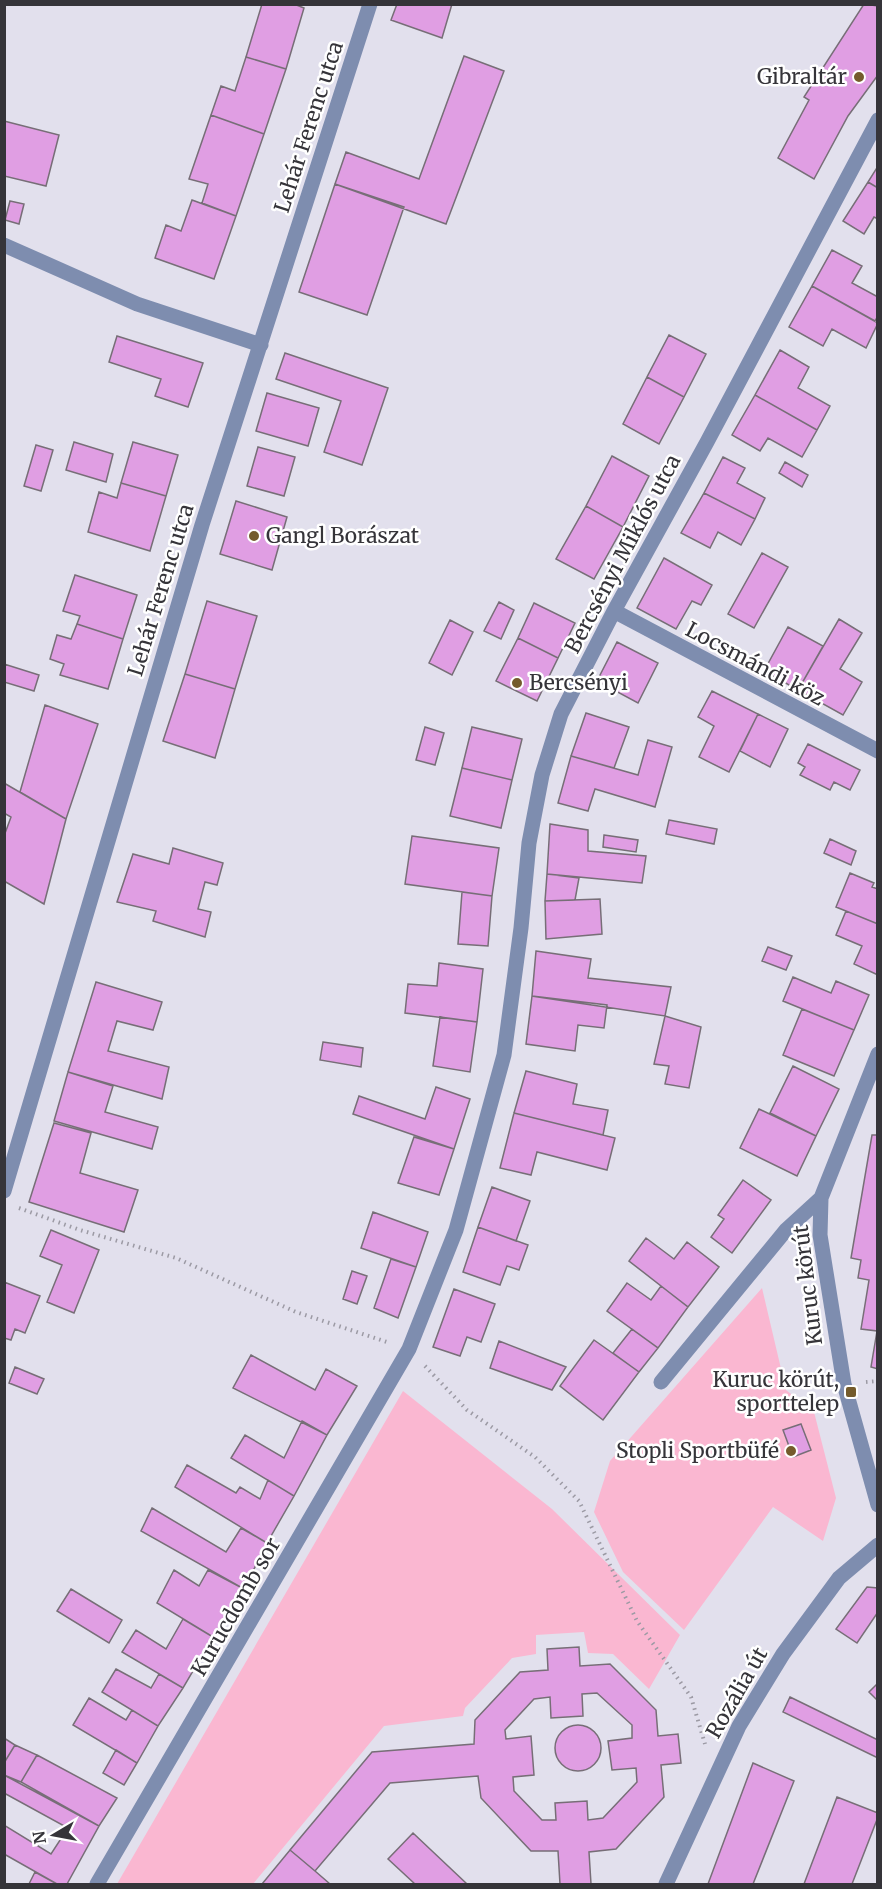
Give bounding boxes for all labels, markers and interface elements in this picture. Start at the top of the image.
street label: Lehár Ferenc utca [268,38,349,216]
place label: Gibraltár [757,63,847,90]
marker: Gibraltár [852,70,866,84]
street label: Bercsényi Miklós utca [559,450,686,658]
street label: Lehár Ferenc utca [122,501,200,679]
place label: Gangl Borászat [266,522,419,549]
marker: Gangl Borászat [247,529,261,543]
street label: Locsmándi köz [681,616,829,712]
place label: Bercsényi [529,669,628,696]
marker: Bercsényi [510,676,524,690]
street label: Kuruc körút [787,1223,828,1347]
place label: Kuruc körút, sporttelep [713,1366,839,1417]
marker: Kuruc körút, sporttelep [844,1385,858,1399]
place label: Stopli Sportbüfé [616,1437,779,1464]
marker: Stopli Sportbüfé [784,1444,798,1458]
street label: Kurucdomb sor [185,1533,286,1681]
street label: Rozália út [700,1643,773,1743]
north arrow [24,1805,84,1865]
text: N [28,1829,50,1846]

